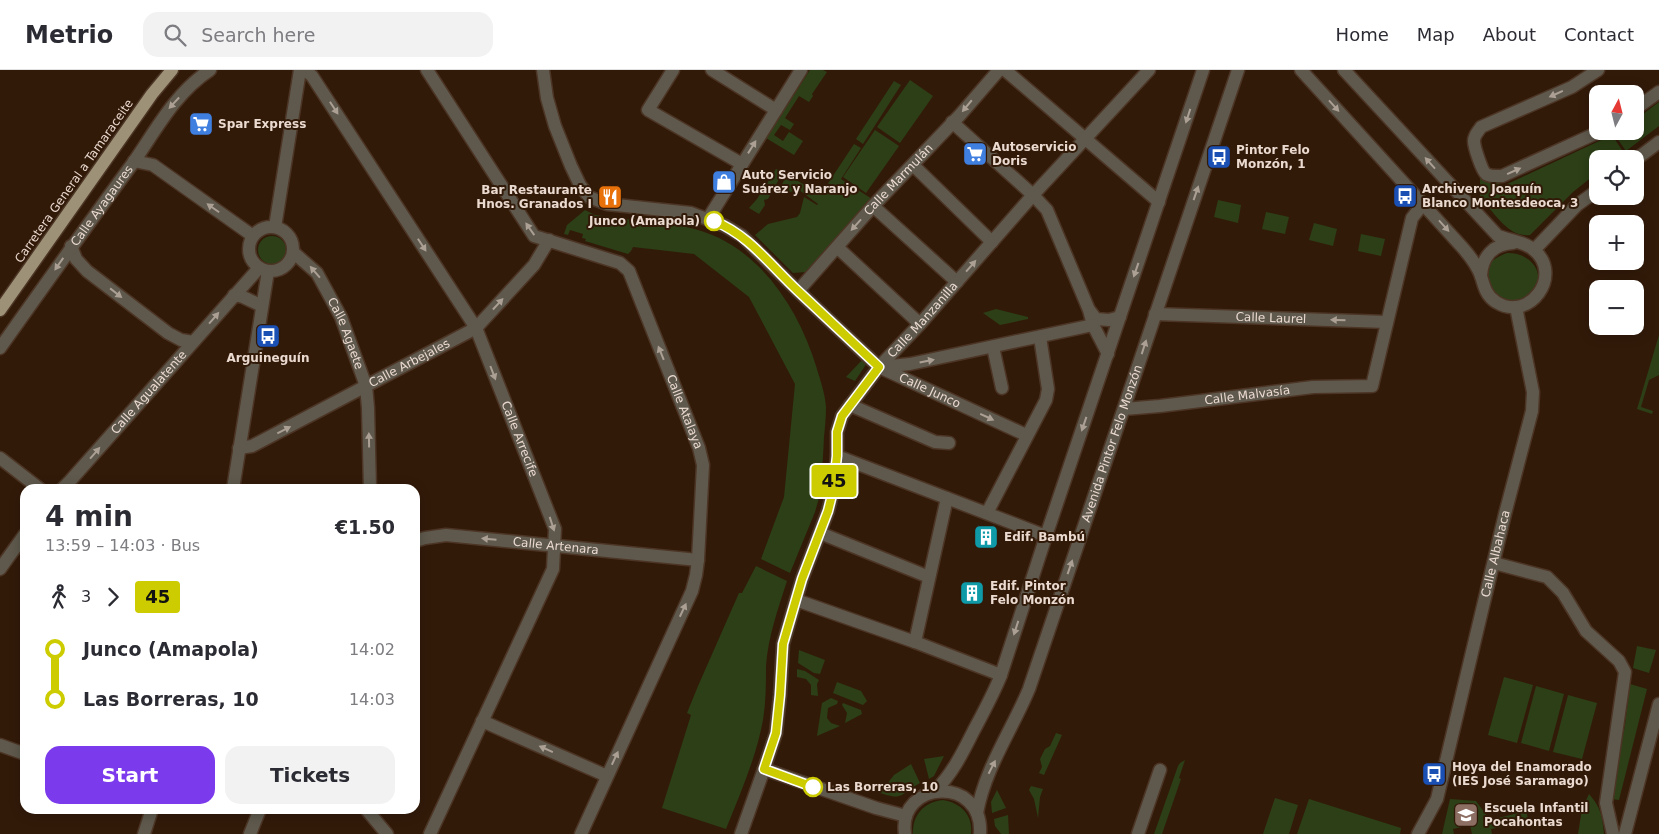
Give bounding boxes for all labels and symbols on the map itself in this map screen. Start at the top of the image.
north arrow [1589,85,1644,140]
one-way arrow [1549,91,1563,99]
street label: Carretera General a Tamaraceite [12,97,136,265]
one-way arrow [168,97,180,109]
one-way arrow [961,100,973,112]
one-way arrow [1328,100,1340,112]
one-way arrow [329,102,338,115]
one-way arrow [1183,109,1191,124]
supermarket icon: Spar Express [188,111,214,137]
place label: Spar Express [218,117,306,131]
place label: Autoservicio Doris [992,140,1076,168]
one-way arrow [748,141,757,154]
street label: Calle Marmulán [861,141,936,218]
supermarket icon: Autoservicio Doris [962,141,988,167]
place label: Pintor Felo Monzón, 1 [1236,143,1310,171]
bus stop icon: Pintor Felo Monzón, 1 [1206,144,1232,170]
one-way arrow [1424,158,1436,170]
street label: Calle Ayagaures [68,163,136,249]
one-way arrow [1507,166,1521,174]
place label: Auto Servicio Suárez y Naranjo [742,168,858,196]
shop icon: Auto Servicio Suárez y Naranjo [711,169,737,195]
place label: Archivero Joaquín Blanco Montesdeoca, 3 [1422,182,1578,210]
place label: Bar Restaurante Hnos. Granados I [476,183,592,211]
bus stop icon: Archivero Joaquín Blanco Montesdeoca, 3 [1392,183,1418,209]
restaurant icon: Bar Restaurante Hnos. Granados I [597,184,623,210]
one-way arrow [1193,185,1201,200]
one-way arrow [206,203,220,213]
marker: Junco (Amapola) [704,211,724,231]
place label: Junco (Amapola) [588,214,700,228]
one-way arrow [850,219,862,231]
one-way arrow [1438,219,1450,231]
one-way arrow [525,222,535,236]
one-way arrow [417,238,427,251]
one-way arrow [54,257,64,270]
one-way arrow [965,261,977,273]
one-way arrow [1132,263,1139,278]
one-way arrow [309,266,320,278]
street label: Calle Manzanilla [885,279,961,361]
one-way arrow [109,288,123,298]
street label: Calle Agaete [325,295,366,371]
one-way arrow [492,298,504,310]
street label: Calle Laurel [1235,310,1307,326]
one-way arrow [208,312,219,325]
one-way arrow [1330,316,1346,324]
bus stop icon: Arguineguín [255,323,281,349]
street label: Calle Arbejales [366,336,452,390]
one-way arrow [1141,339,1149,354]
one-way arrow [657,345,665,360]
street label: Calle Agualatente [108,348,190,437]
place label: Arguineguín [227,351,309,365]
one-way arrow [920,356,936,364]
street label: Avenida Pintor Felo Monzón [1079,363,1145,524]
one-way arrow [489,366,497,381]
street label: Calle Junco [897,370,963,411]
street label: Calle Atalaya [664,372,706,451]
street label: Calle Malvasía [1204,383,1291,407]
street label: Calle Arrecife [498,399,541,479]
one-way arrow [980,413,994,421]
one-way arrow [1080,417,1087,432]
one-way arrow [277,426,291,434]
one-way arrow [365,432,373,448]
one-way arrow [89,447,100,460]
line badge: 45 [812,465,856,497]
street label: Calle Albahaca [1478,509,1513,599]
one-way arrow [549,517,557,532]
building icon: Edif. Bambú [973,524,999,550]
place label: Edif. Bambú [1004,530,1085,544]
one-way arrow [481,535,497,543]
street label: Calle Artenara [512,535,599,557]
one-way arrow [1067,559,1075,574]
place label: Edif. Pintor Felo Monzón [990,579,1075,607]
building icon: Edif. Pintor Felo Monzón [959,580,985,606]
one-way arrow [679,603,687,617]
one-way arrow [1012,621,1019,636]
one-way arrow [539,745,553,753]
one-way arrow [612,751,620,765]
one-way arrow [988,759,996,774]
place label: Hoya del Enamorado (IES José Saramago) [1452,760,1592,788]
bus stop icon: Hoya del Enamorado (IES José Saramago) [1421,761,1447,787]
marker: Las Borreras, 10 [803,777,823,797]
place label: Las Borreras, 10 [827,780,938,794]
place label: Escuela Infantil Pocahontas [1484,801,1588,829]
school or university icon: Escuela Infantil Pocahontas [1453,802,1479,828]

